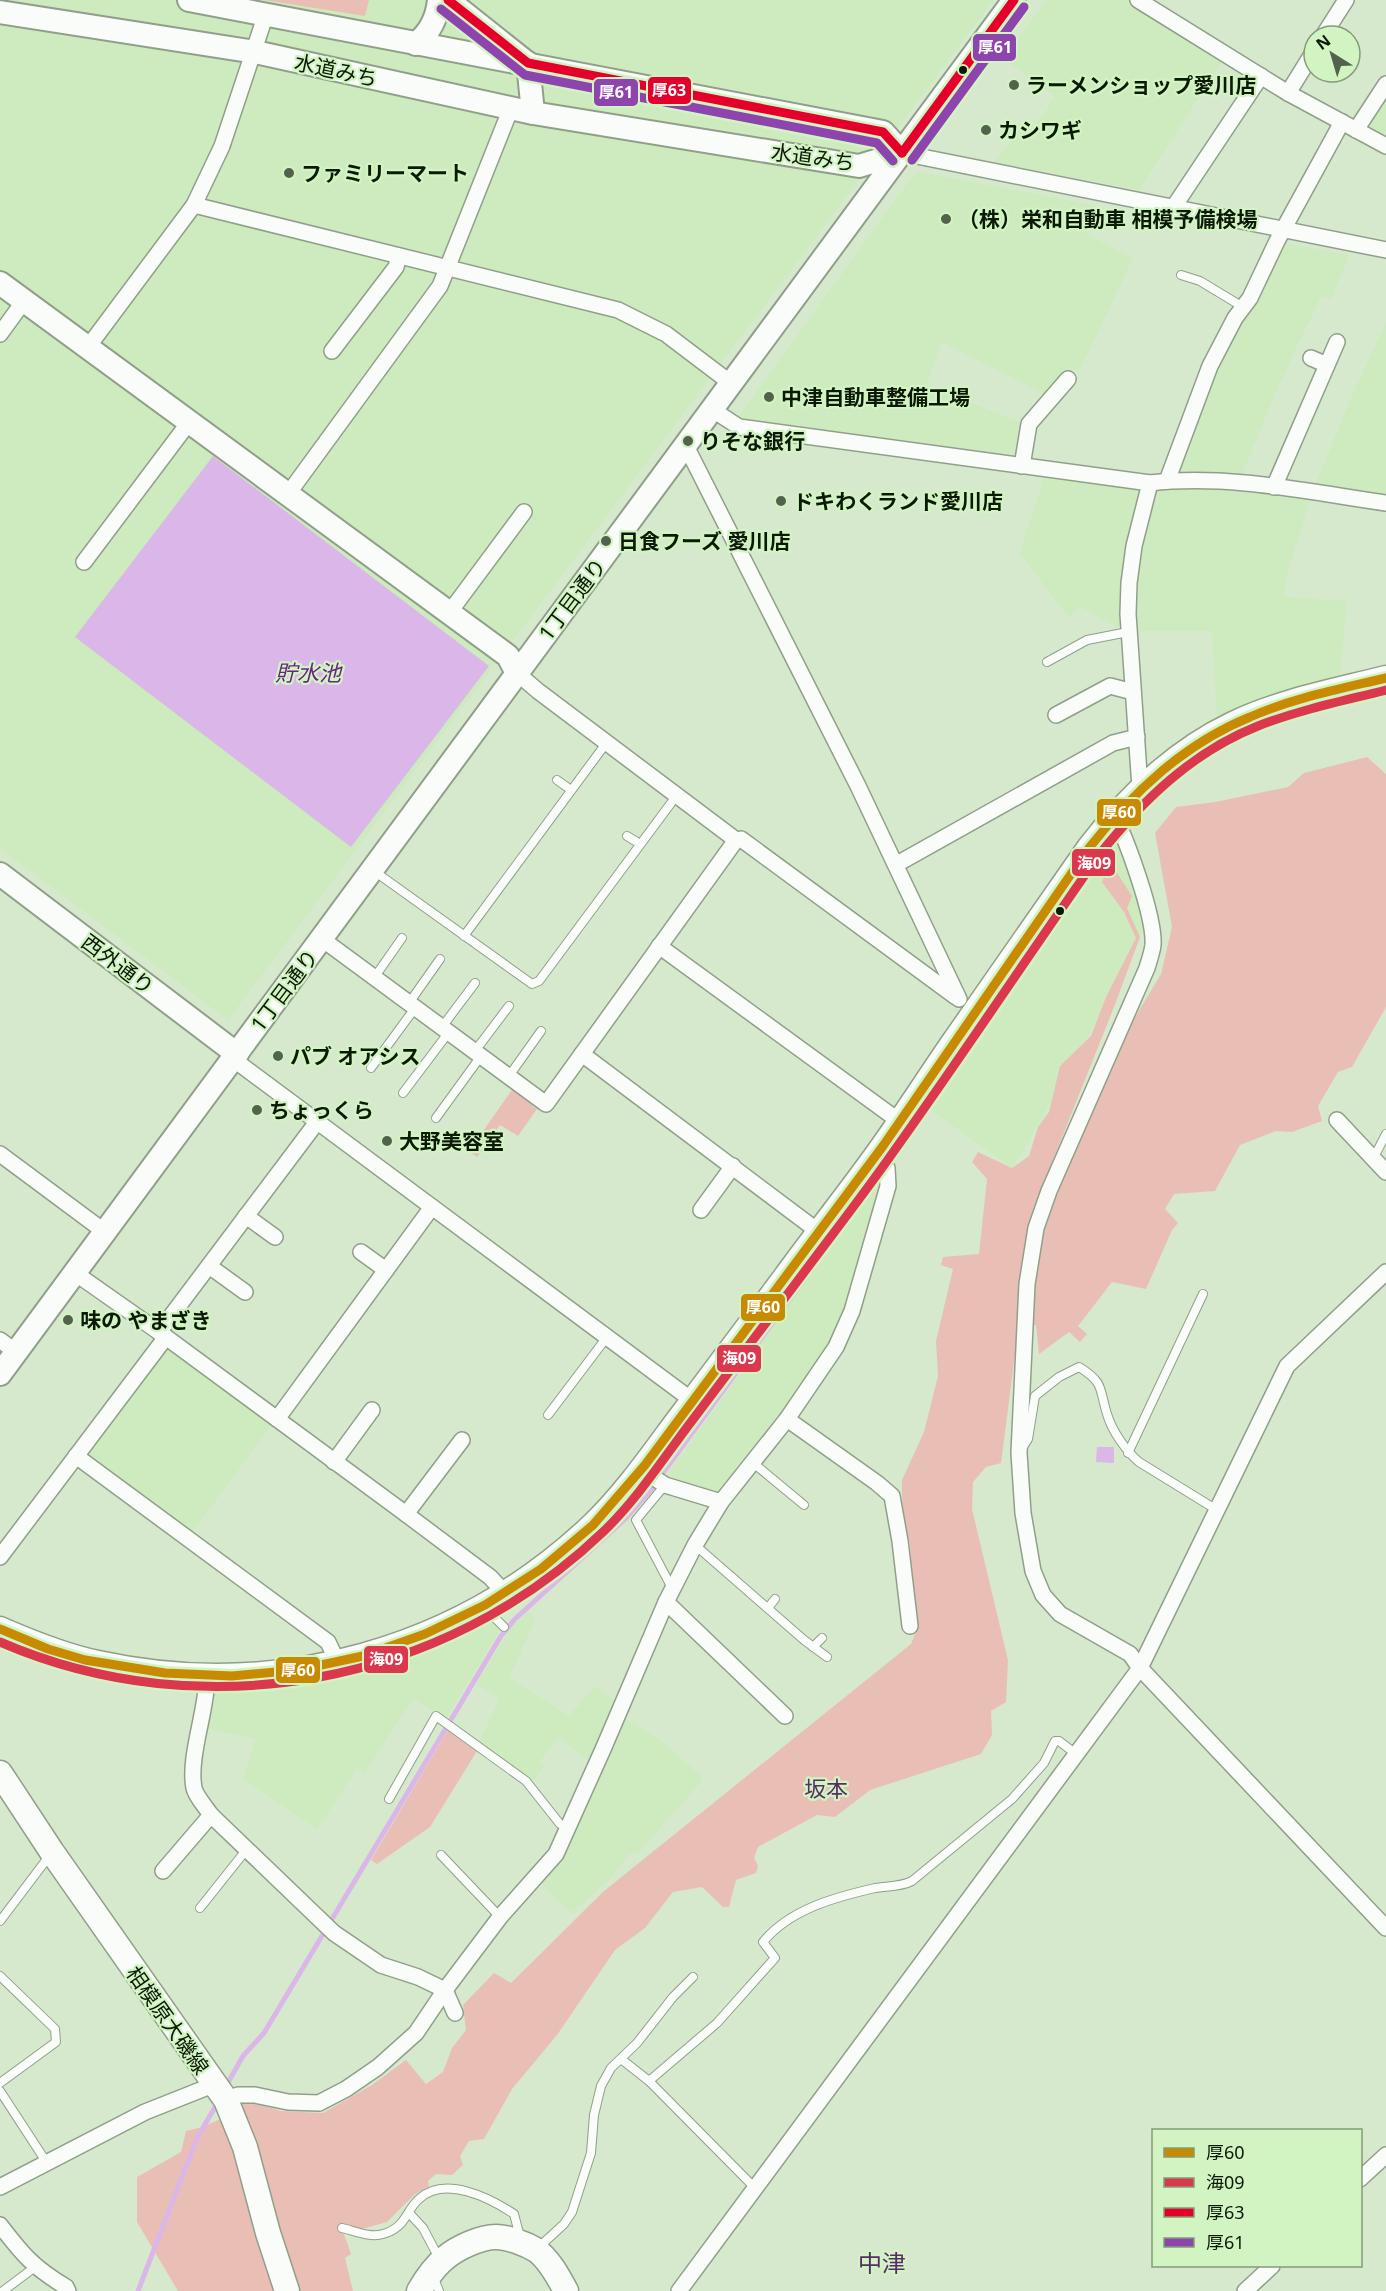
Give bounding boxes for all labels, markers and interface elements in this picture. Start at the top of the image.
north arrow [1302,24,1362,84]
text: N [1311,29,1335,55]
line badge: 厚61 [972,33,1017,62]
text: 厚61 [978,36,1012,58]
street label: 水道みち [292,48,380,92]
unlabelled marker [957,64,969,76]
place label: ラーメンショップ愛川店 [1026,71,1256,99]
line badge: 厚63 [647,76,692,105]
line badge: 厚61 [593,78,639,107]
marker: ラーメンショップ愛川店 [1007,78,1021,92]
text: 厚63 [652,79,686,101]
text: 厚61 [599,81,633,103]
place label: カシワギ [998,116,1082,144]
marker: カシワギ [979,123,993,137]
street label: 水道みち [769,137,857,177]
place label: ファミリーマート [301,159,469,187]
marker: ファミリーマート [282,166,296,180]
place label: （株）栄和自動車 相模予備検場 [958,205,1257,233]
marker: （株）栄和自動車 相模予備検場 [939,212,953,226]
place label: 中津自動車整備工場 [781,383,970,411]
marker: 中津自動車整備工場 [762,390,776,404]
place label: りそな銀行 [700,427,805,455]
marker: りそな銀行 [681,434,695,448]
place label: ドキわくランド愛川店 [793,487,1003,515]
marker: ドキわくランド愛川店 [774,494,788,508]
place label: 日食フーズ 愛川店 [618,527,790,555]
marker: 日食フーズ 愛川店 [599,534,613,548]
street label: 1丁目通り [532,552,612,646]
water label: 貯水池 [275,657,343,687]
line badge: 厚60 [1096,798,1142,827]
text: 厚60 [1102,801,1136,823]
line badge: 海09 [1071,848,1116,877]
text: 海09 [1077,852,1111,874]
unlabelled marker [1054,905,1066,917]
street label: 西外通り [76,928,160,1000]
street label: 1丁目通り [244,943,324,1037]
place label: パブ オアシス [290,1042,421,1070]
marker: パブ オアシス [271,1049,285,1063]
place label: ちょっくら [269,1096,374,1124]
marker: ちょっくら [250,1103,264,1117]
place label: 大野美容室 [399,1127,504,1155]
marker: 大野美容室 [380,1134,394,1148]
line badge: 厚60 [740,1293,786,1322]
text: 厚60 [746,1296,780,1318]
place label: 味の やまざき [80,1306,211,1334]
marker: 味の やまざき [61,1313,75,1327]
line badge: 海09 [716,1344,762,1373]
text: 海09 [722,1347,756,1369]
line badge: 海09 [363,1645,409,1674]
text: 海09 [369,1648,403,1670]
line badge: 厚60 [275,1656,321,1684]
text: 厚60 [281,1659,315,1681]
district label: 坂本 [804,1773,848,1803]
street label: 相模原大磯線 [120,1960,216,2080]
legend [1152,2129,1362,2267]
text: 厚60 [1206,2140,1245,2164]
text: 海09 [1206,2170,1245,2194]
text: 厚63 [1206,2200,1245,2224]
text: 厚61 [1206,2230,1245,2254]
district label: 中津 [858,2246,906,2279]

